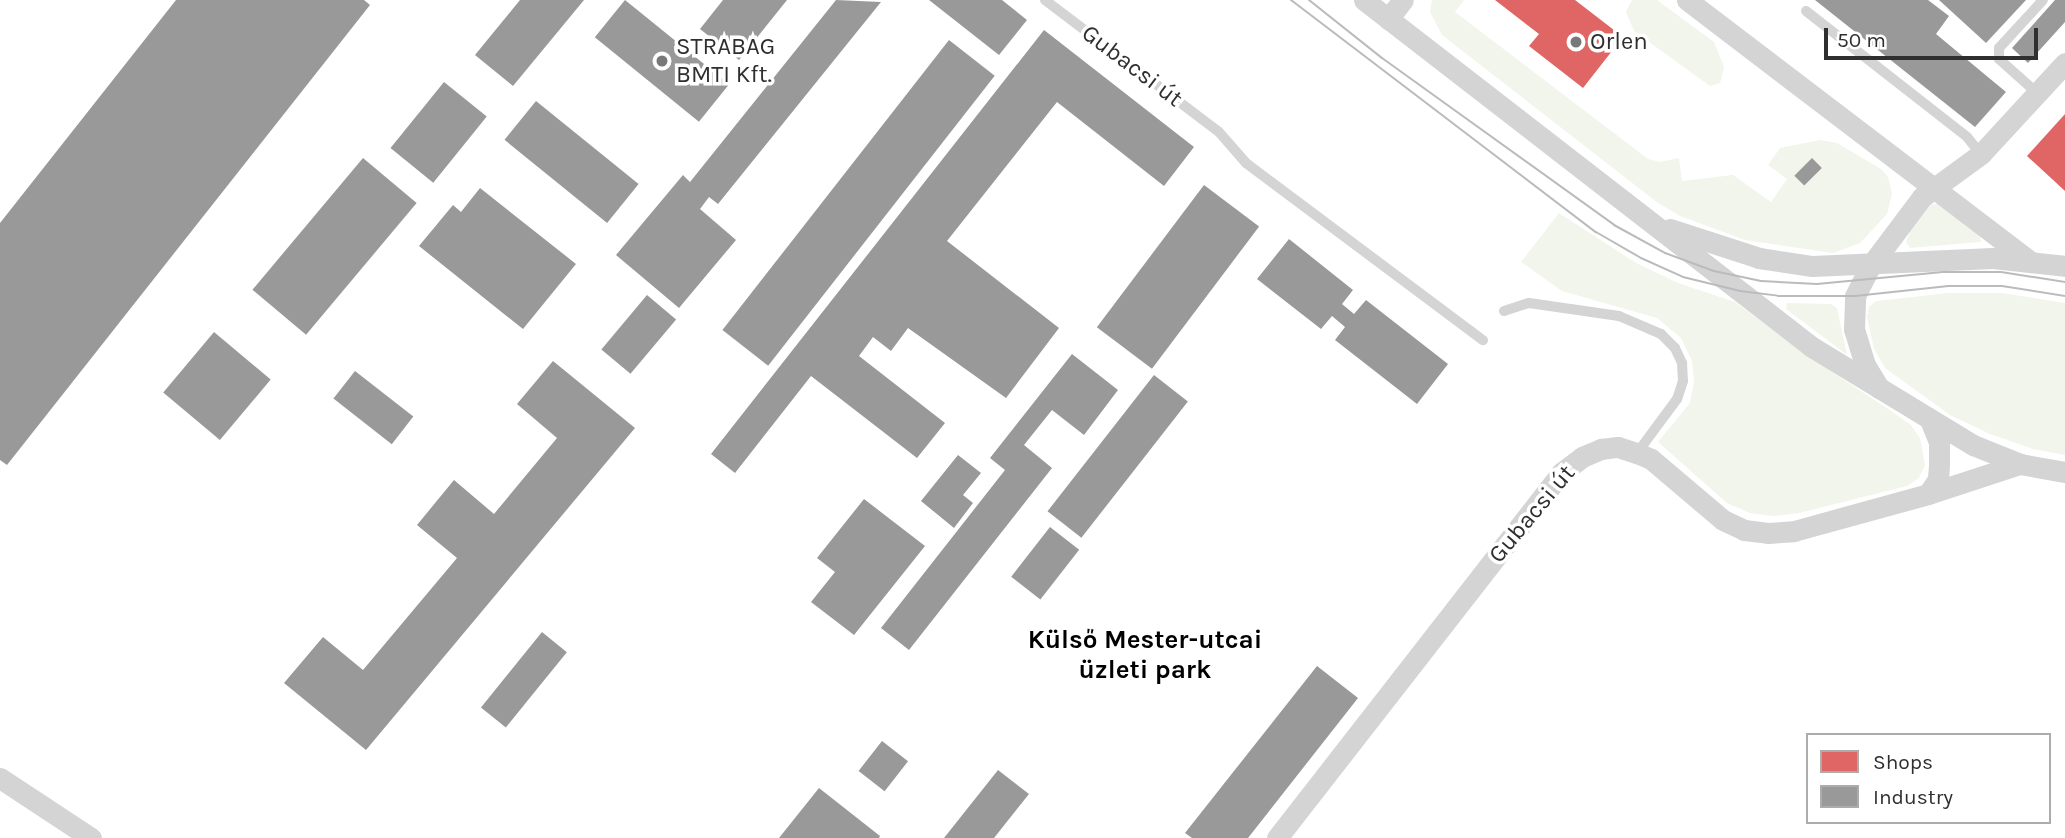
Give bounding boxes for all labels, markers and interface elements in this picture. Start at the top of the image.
scale bar [1827,14,2040,58]
street label: Gubacsi út [1076,19,1188,113]
place label: Orlen [1590,28,1648,56]
text: 50 m [1837,28,1886,52]
place label: STRABAG BMTI Kft. [676,33,775,89]
marker: Orlen [1568,34,1584,50]
marker: STRABAG BMTI Kft. [654,53,670,69]
street label: Gubacsi út [1483,459,1581,569]
district label: Külső Mester-utcai üzleti park [1028,624,1262,686]
legend [1806,733,2051,824]
text: Shops [1873,750,1933,774]
text: Industry [1873,785,1953,809]

